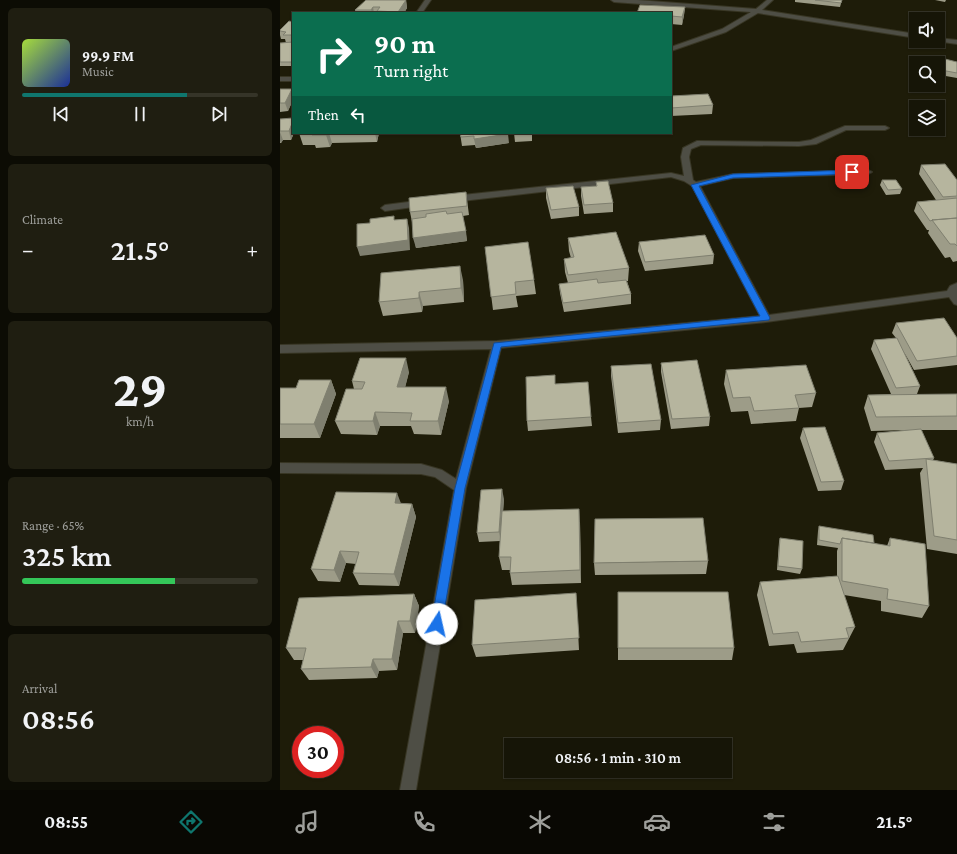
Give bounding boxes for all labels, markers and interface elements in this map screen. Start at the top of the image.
map controls [909,12,945,136]
button: sound [909,12,945,48]
icon: right [308,28,360,80]
text: 90 m [374,28,435,59]
text: 99.9 FM [82,48,134,64]
button: search [909,56,945,92]
text: Turn right [374,61,448,81]
text: Music [82,64,114,79]
button: layers [909,100,945,136]
icon: previous [50,103,72,125]
icon: pause [129,103,151,125]
icon: next [208,103,230,125]
icon: left [347,104,369,126]
text: Then [308,107,339,123]
pin [835,155,869,189]
icon: arrive [841,161,863,183]
text: Climate [22,212,63,227]
text: 21.5° [111,233,169,266]
text: − [22,237,34,262]
text: + [246,237,258,262]
text: 29 [113,359,167,417]
text: km/h [126,414,154,429]
text: Range · 65% [22,518,84,533]
text: 325 km [22,539,112,572]
position arrow [416,603,458,645]
text: Arrival [22,681,57,696]
text: 08:56 [22,702,95,735]
speed limit sign: 30 [292,726,344,778]
text: 08:56 · 1 min · 310 m [555,750,681,766]
icon: directions [177,808,205,836]
icon: music [293,808,321,836]
icon: phone [410,808,438,836]
icon: climate [526,808,554,836]
icon: car [643,808,671,836]
icon: filters [760,808,788,836]
text: 08:55 [44,812,88,832]
text: 21.5° [876,812,913,832]

